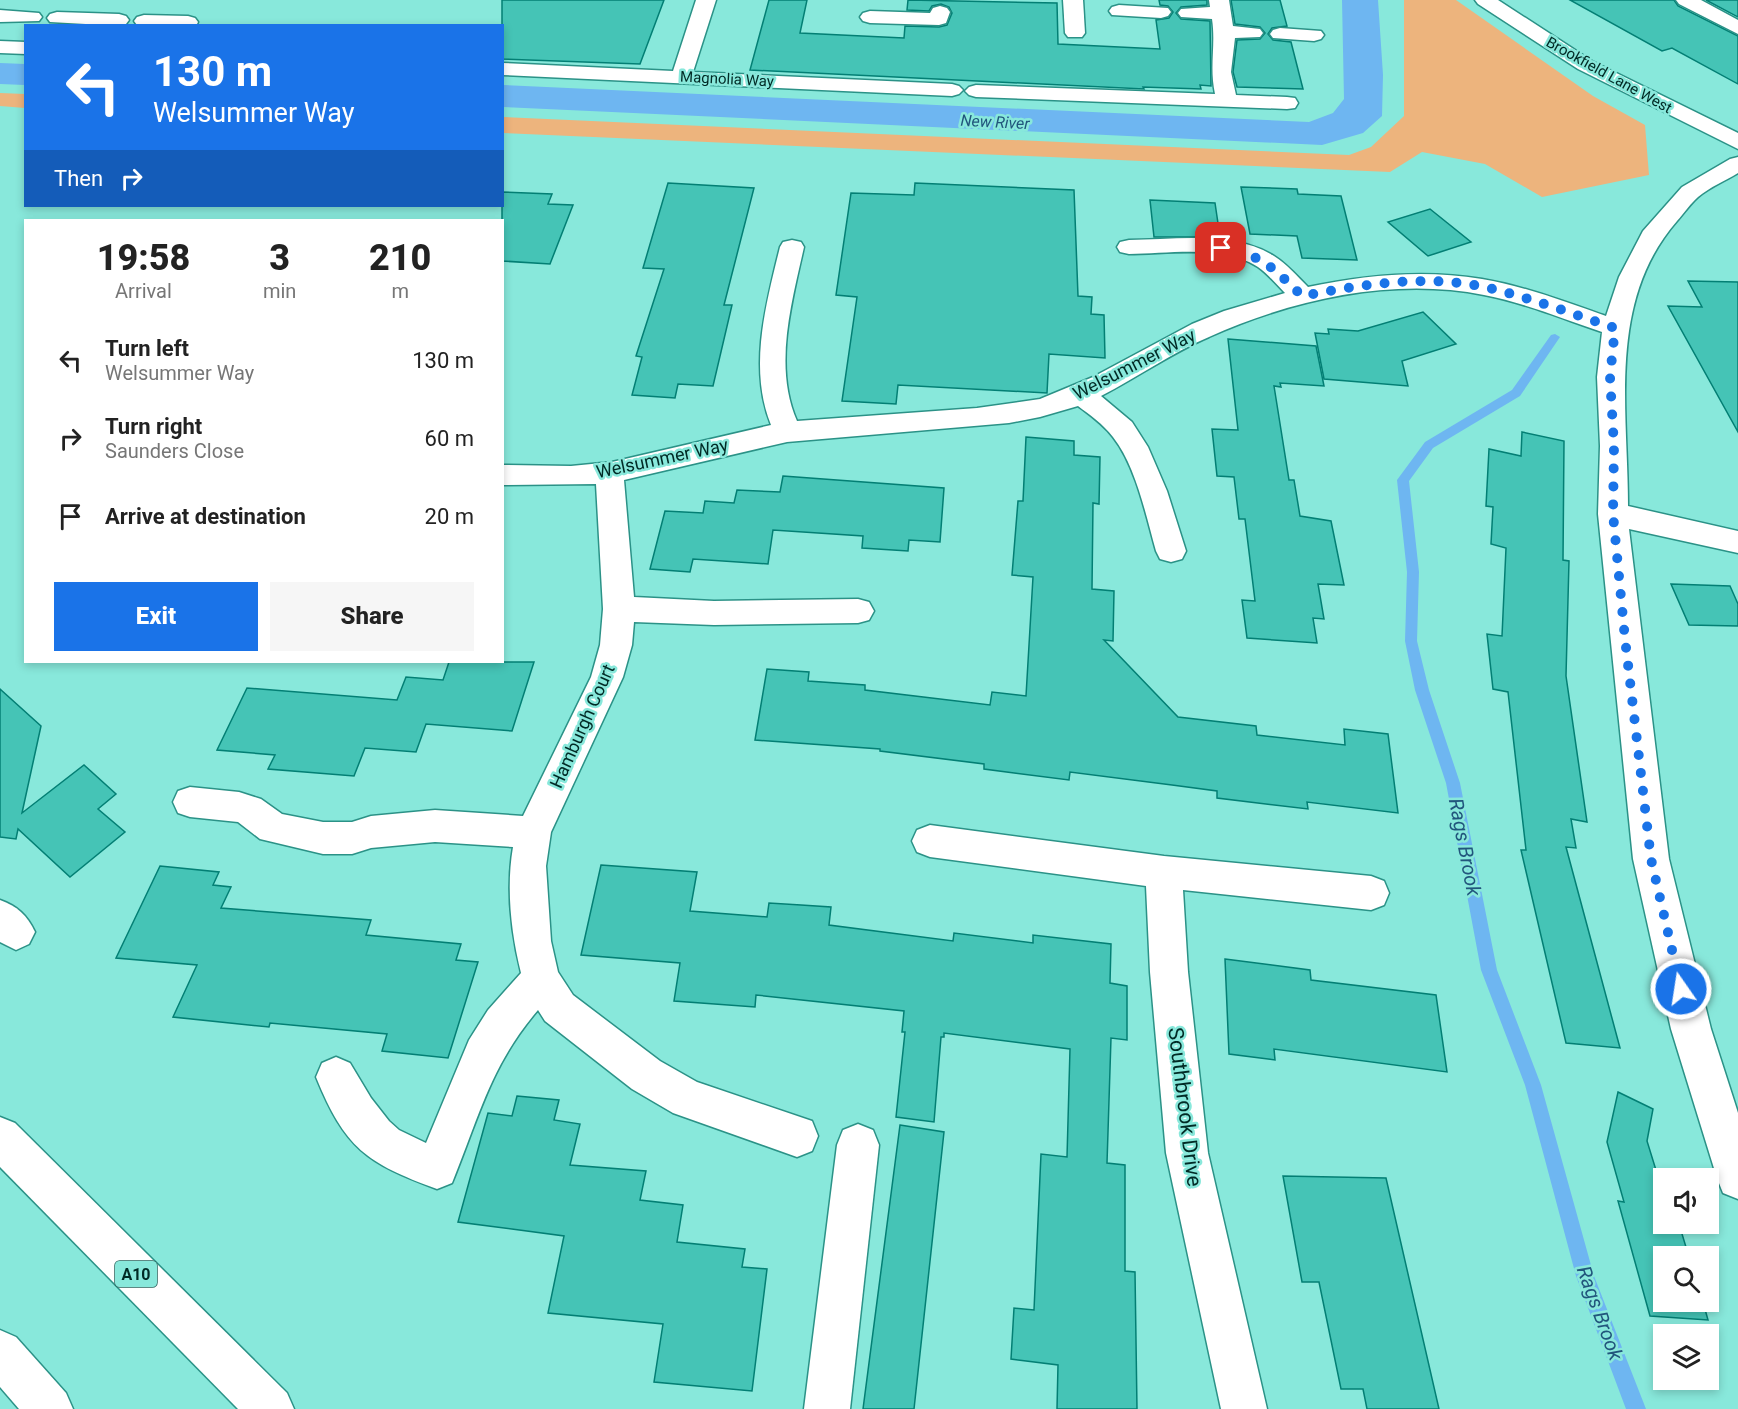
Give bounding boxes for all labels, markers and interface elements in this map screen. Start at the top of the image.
street label: Brookfield Lane West [1543,33,1675,117]
text: 130 m [153,47,272,96]
icon: left [54,48,132,126]
street label: Magnolia Way [680,68,774,90]
text: Welsummer Way [153,97,355,129]
water label: New River [960,111,1031,133]
icon: right [115,162,148,195]
text: Then [54,166,103,191]
pin [1195,222,1246,273]
icon: arrive [1204,231,1237,264]
text: 19:58 [97,237,190,279]
text: 3 [269,237,290,279]
text: 210 [369,237,431,279]
text: Arrival [115,279,172,303]
text: min [263,279,296,303]
text: m [391,279,409,303]
street label: Welsummer Way [1069,324,1199,404]
text: Turn left [105,336,189,361]
icon: left [54,344,87,377]
text: 130 m [412,348,474,373]
text: Welsummer Way [105,361,254,385]
text: Turn right [105,414,202,439]
icon: right [54,422,87,455]
text: 60 m [425,426,474,451]
street label: Welsummer Way [594,434,730,482]
text: Saunders Close [105,439,244,463]
icon: arrive [54,500,87,533]
text: Arrive at destination [105,504,306,529]
text: 20 m [425,504,474,529]
button: Exit [54,582,258,651]
button: Share [270,582,474,651]
street label: Hamburgh Court [545,661,619,791]
water label: Rags Brook [1444,796,1486,899]
position arrow [1649,957,1713,1021]
street label: Southbrook Drive [1163,1026,1207,1188]
map controls [1653,1168,1719,1390]
button: sound [1653,1168,1719,1234]
button: search [1653,1246,1719,1312]
road number: A10 [115,1261,157,1287]
water label: Rags Brook [1572,1262,1629,1365]
button: layers [1653,1324,1719,1390]

